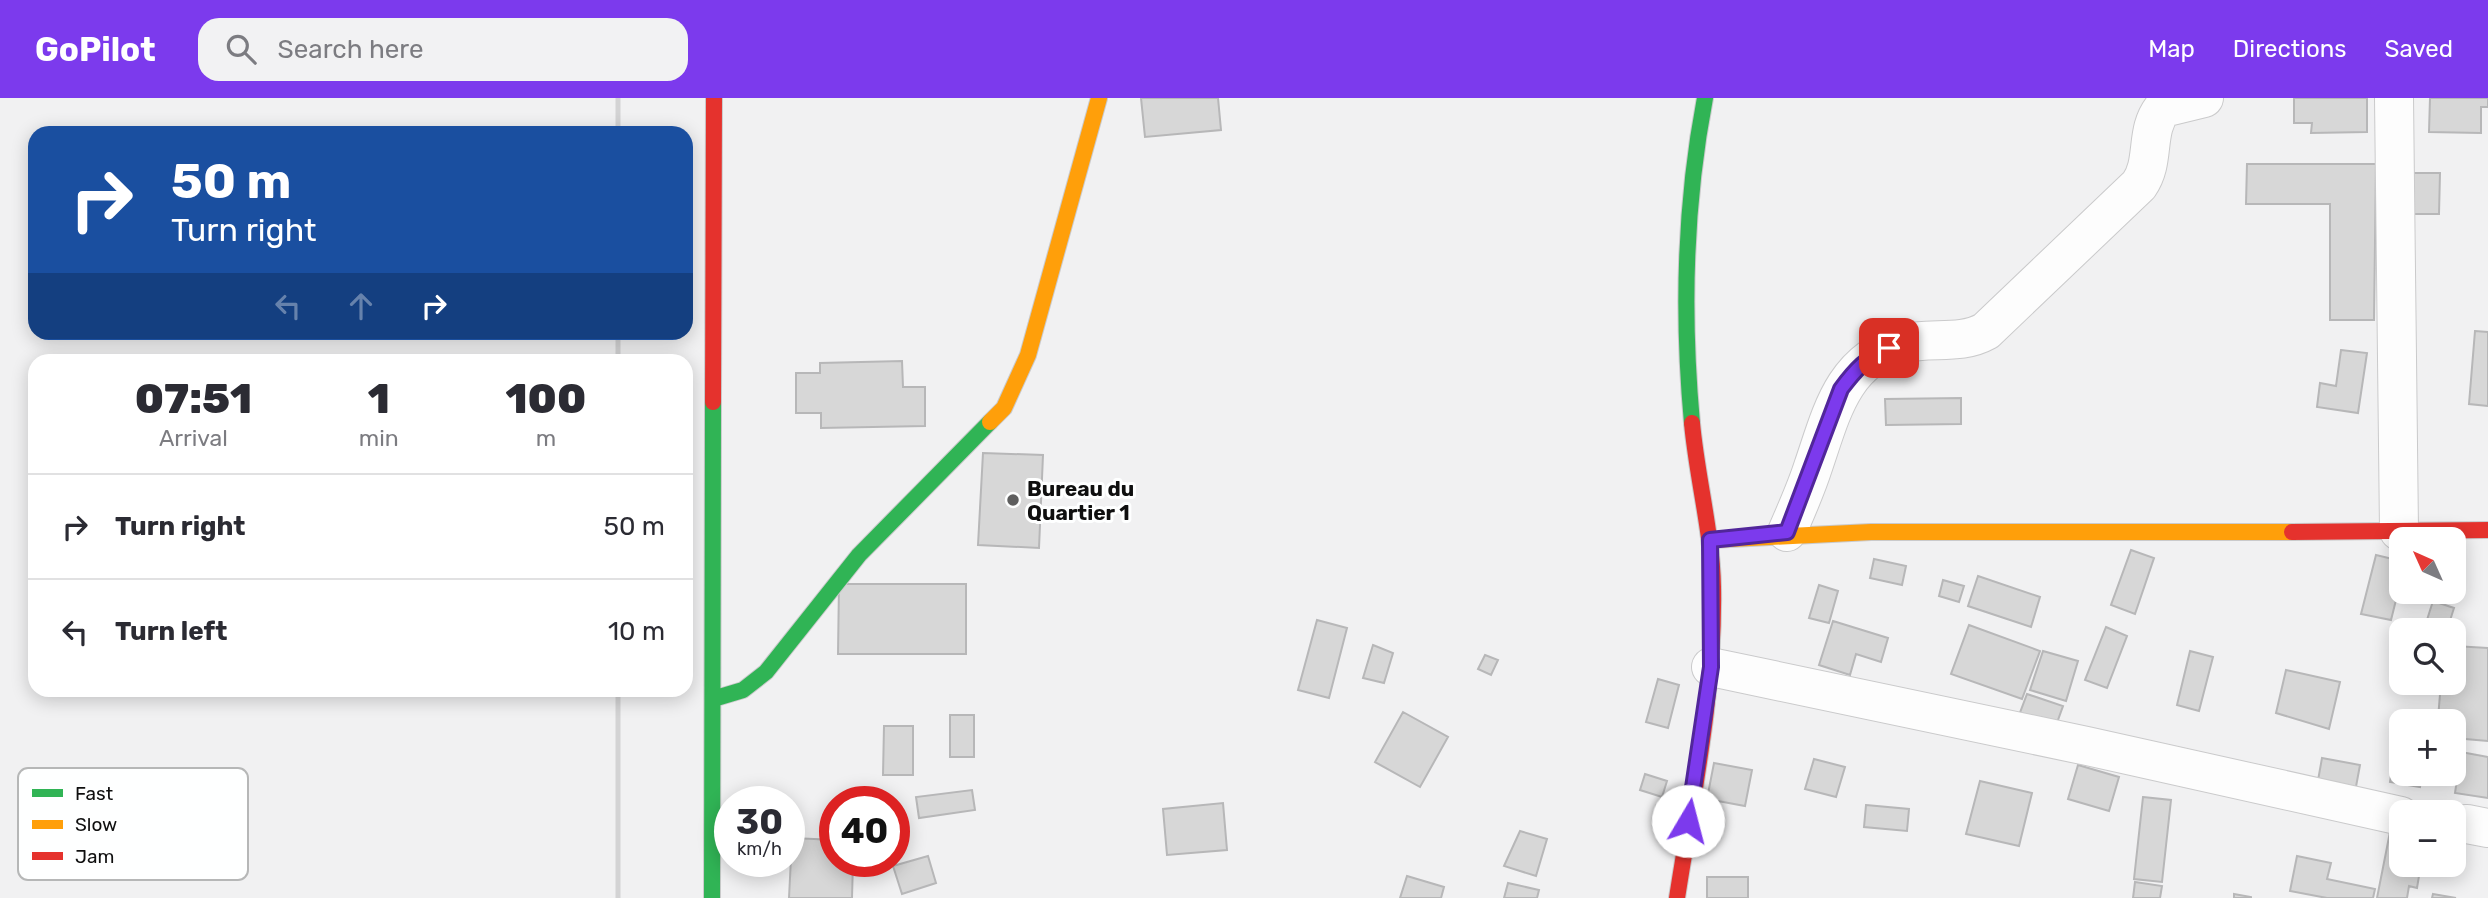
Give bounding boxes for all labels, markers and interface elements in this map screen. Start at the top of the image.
search box [198,18,688,81]
text: GoPilot [35,30,156,69]
icon: search [222,30,260,68]
text: Search here [278,34,423,65]
text: Map [2148,35,2195,63]
text: Directions [2233,35,2346,63]
text: Saved [2384,35,2453,63]
text: 50 m [171,152,291,210]
icon: right [56,154,147,245]
text: Turn right [171,211,316,249]
icon: left [269,287,307,325]
icon: ahead [342,287,380,325]
icon: right [415,287,453,325]
pin [1859,318,1919,378]
icon: arrive [1870,329,1908,367]
text: 07:51 [135,374,252,424]
text: 1 [368,374,390,424]
text: 100 [505,374,586,424]
text: Arrival [159,424,228,452]
text: min [359,424,399,452]
text: m [536,424,556,452]
place label: Bureau du Quartier 1 [1027,476,1134,525]
marker: Bureau du Quartier 1 [1005,492,1021,508]
icon: right [56,508,94,546]
text: Turn right [115,511,245,542]
text: 50 m [604,511,665,542]
north arrow [2389,527,2466,604]
map controls [2389,527,2466,877]
icon: left [56,613,94,651]
text: Turn left [115,616,227,647]
text: 10 m [608,616,665,647]
button: search [2389,618,2466,695]
button: + [2389,709,2466,786]
legend [18,768,248,880]
text: Fast [75,782,114,805]
position arrow [1651,784,1725,858]
speed limit sign: 40 [819,786,910,877]
button: − [2389,800,2466,877]
text: 30 [736,801,783,843]
text: Slow [75,813,117,836]
text: km/h [737,838,782,860]
text: Jam [75,845,114,868]

